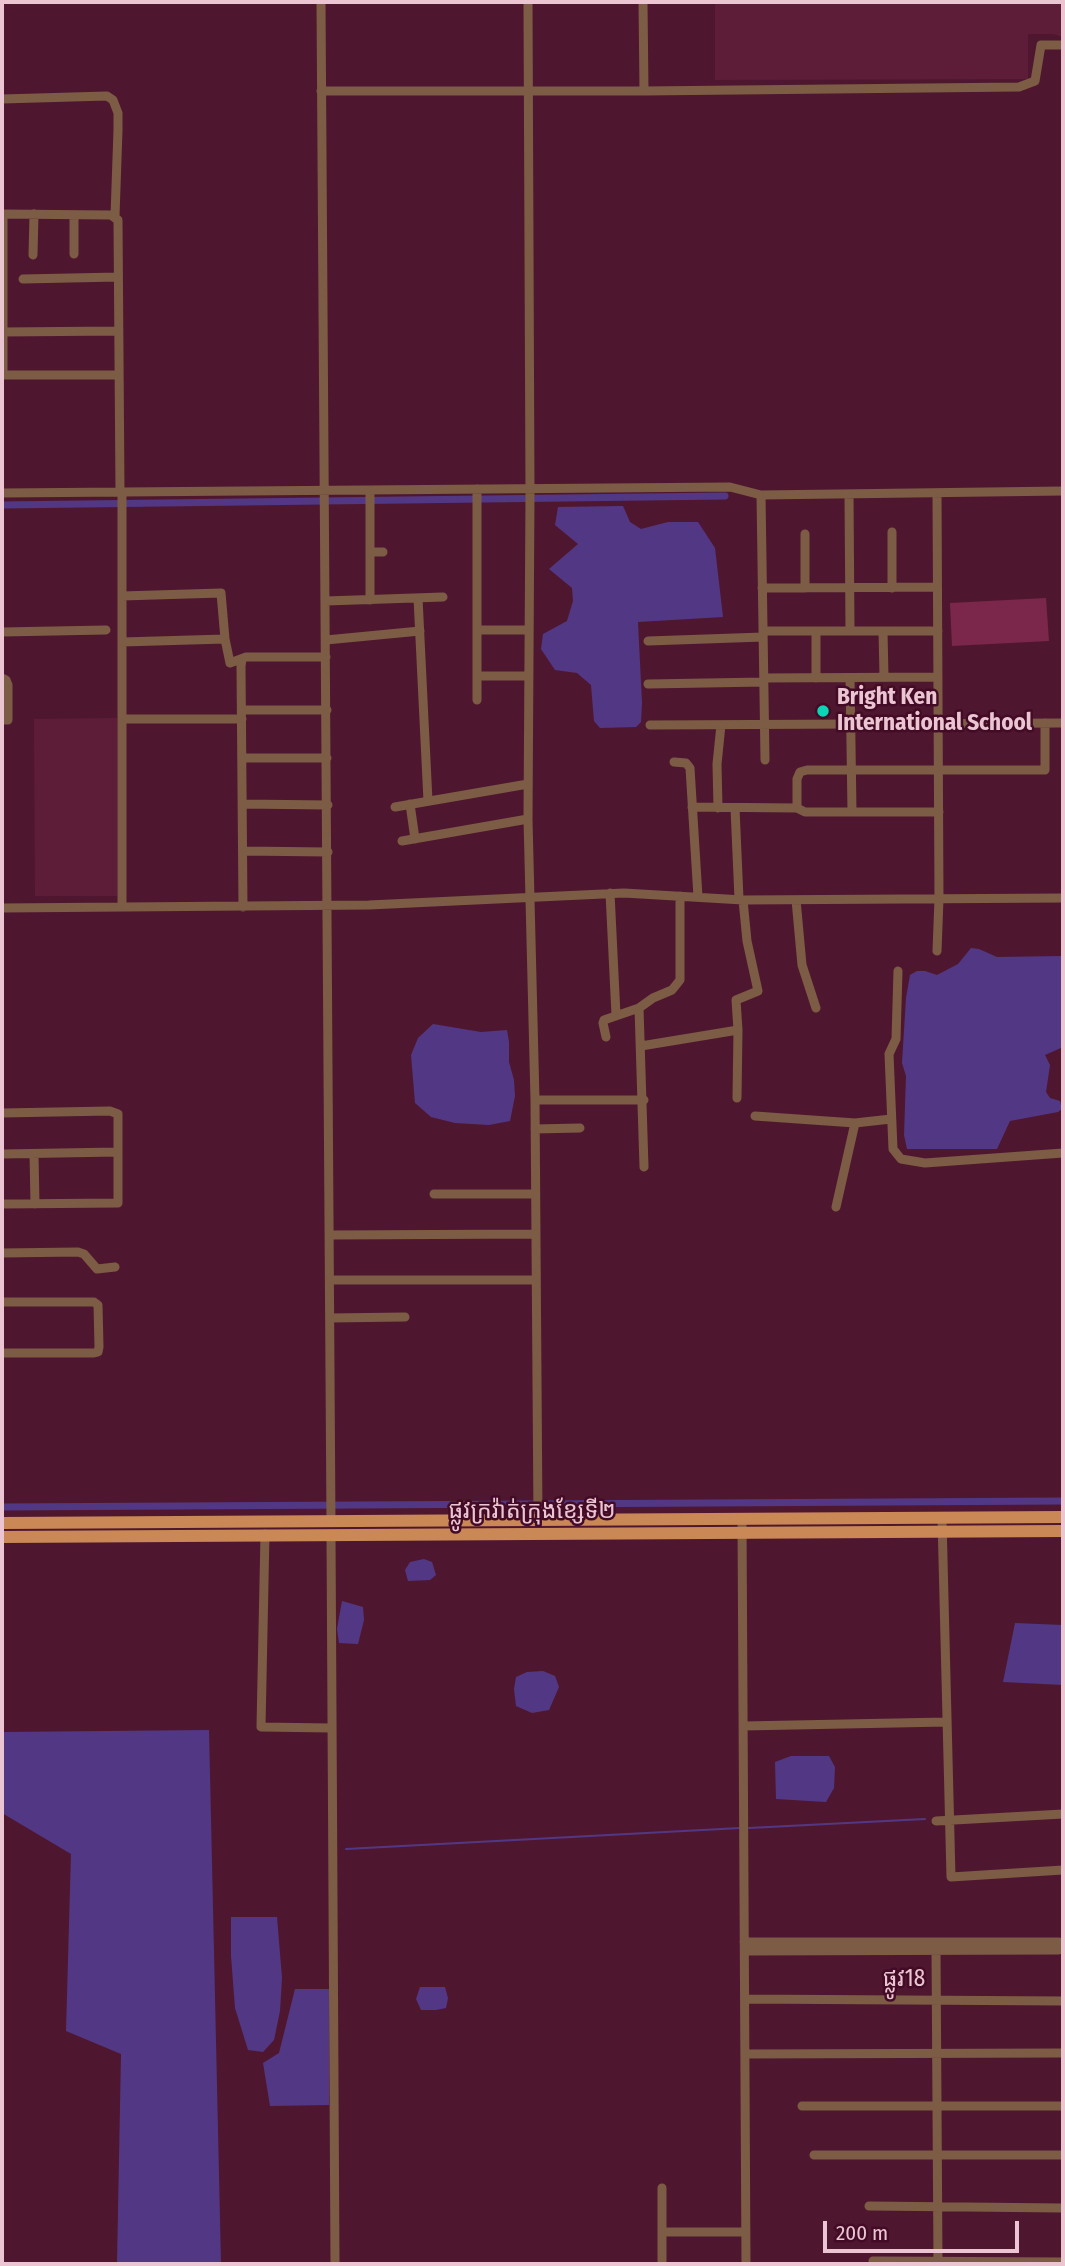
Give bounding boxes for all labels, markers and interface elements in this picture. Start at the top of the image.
place label: Bright Ken International School [837,684,1032,738]
marker: Bright Ken International School [815,703,831,719]
street label: ផ្លូវក្រវ៉ាត់ក្រុងខ្សែទី២ [448,1498,616,1526]
street label: ផ្លូវ18 [883,1966,925,1994]
scale bar [827,2206,1023,2250]
text: 200 m [836,2220,888,2246]

